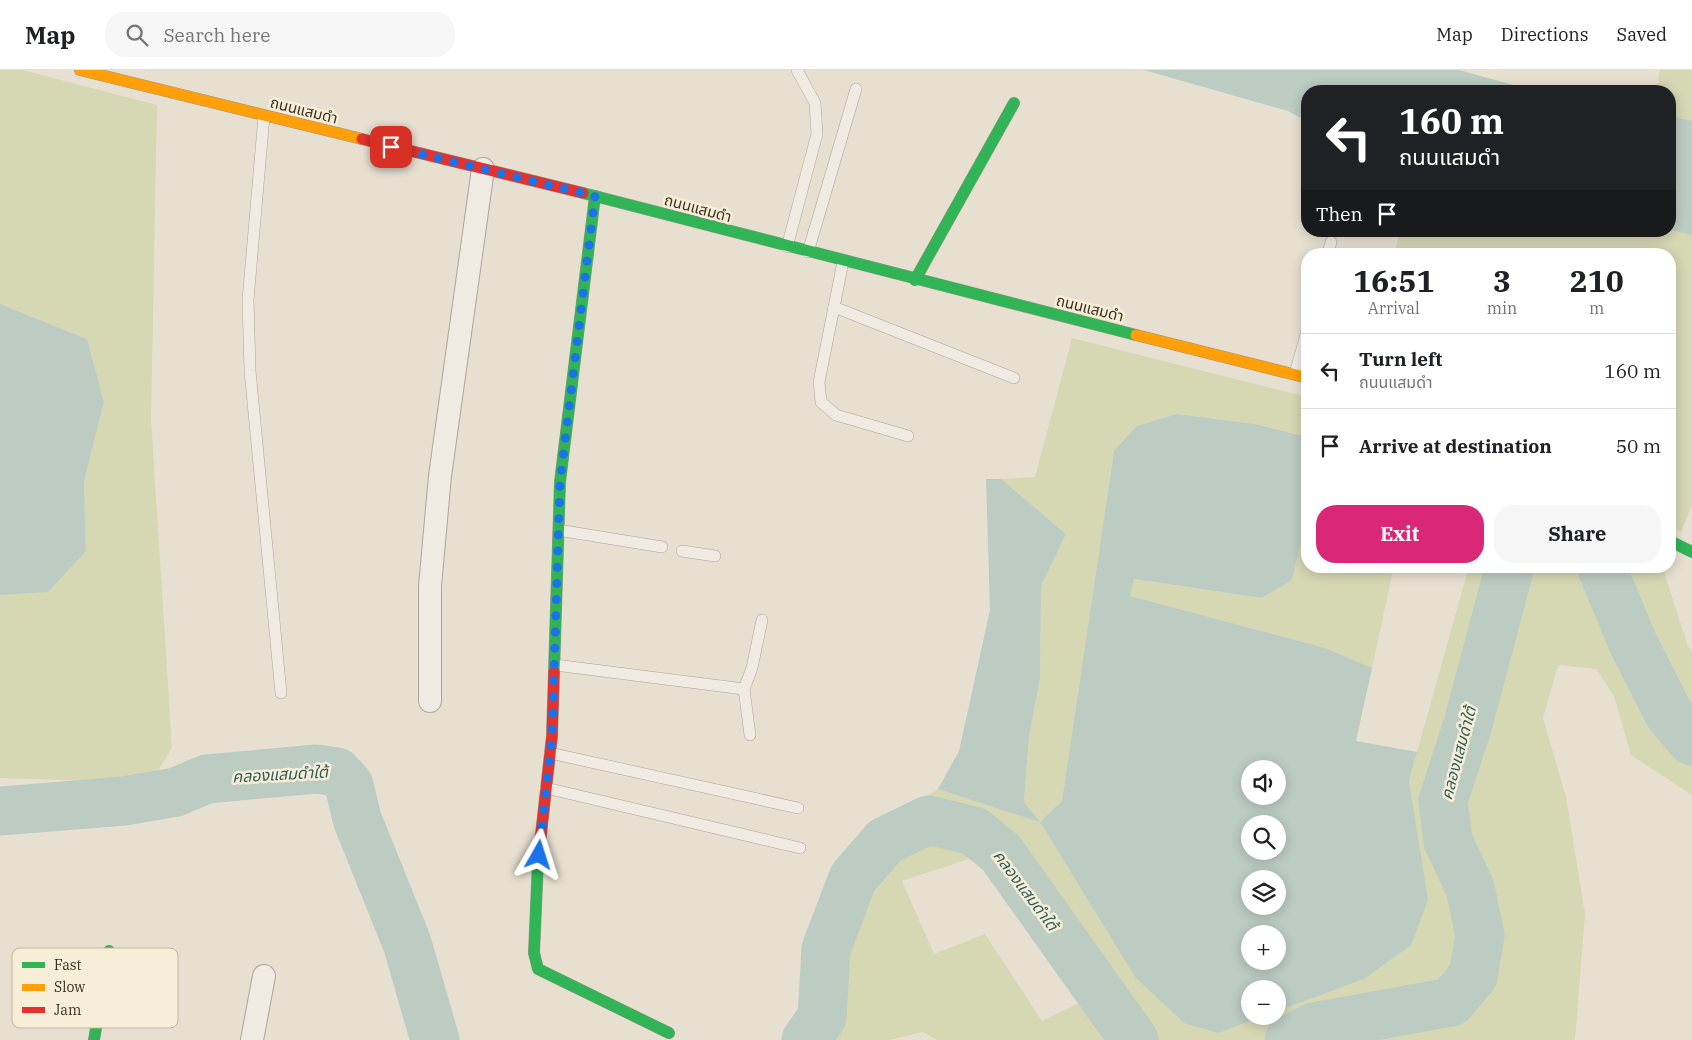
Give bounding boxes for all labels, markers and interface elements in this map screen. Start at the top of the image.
search box [105,12,455,57]
text: Map [25,19,75,51]
icon: search [123,21,151,49]
text: Search here [163,23,270,47]
text: Map [1436,23,1473,46]
text: Directions [1501,23,1589,46]
text: Saved [1617,23,1667,46]
street label: ถนนแสมดำ [268,92,340,128]
text: 160 m [1399,98,1504,144]
icon: left [1316,105,1381,170]
pin [370,126,412,168]
icon: arrive [377,133,405,161]
text: ถนนแสมดำ [1399,142,1500,171]
street label: ถนนแสมดำ [662,190,734,226]
icon: arrive [1373,200,1401,228]
text: Then [1316,202,1363,226]
text: 16:51 [1353,261,1434,300]
text: 3 [1493,261,1511,300]
text: 210 [1570,261,1624,300]
street label: ถนนแสมดำ [1054,290,1126,326]
text: Arrival [1368,298,1420,318]
text: min [1487,298,1517,318]
text: m [1589,298,1604,318]
text: Turn left [1359,347,1442,371]
icon: left [1316,357,1344,385]
text: 160 m [1604,359,1661,383]
text: ถนนแสมดำ [1359,372,1433,392]
icon: arrive [1316,432,1344,460]
text: Arrive at destination [1359,434,1552,458]
text: 50 m [1616,434,1661,458]
button: Exit [1316,505,1484,563]
button: Share [1494,505,1661,563]
water label: คลองแสมดำใต้ [1436,702,1481,802]
map controls [1241,760,1286,1025]
button: sound [1241,760,1286,805]
water label: คลองแสมดำใต้ [232,761,330,786]
button: search [1241,815,1286,860]
position arrow [512,828,564,880]
water label: คลองแสมดำใต้ [989,846,1064,936]
button: layers [1241,870,1286,915]
button: + [1241,925,1286,970]
legend [12,948,178,1028]
text: Fast [54,956,82,974]
text: Slow [54,978,85,996]
button: − [1241,980,1286,1025]
text: Jam [54,1001,81,1019]

